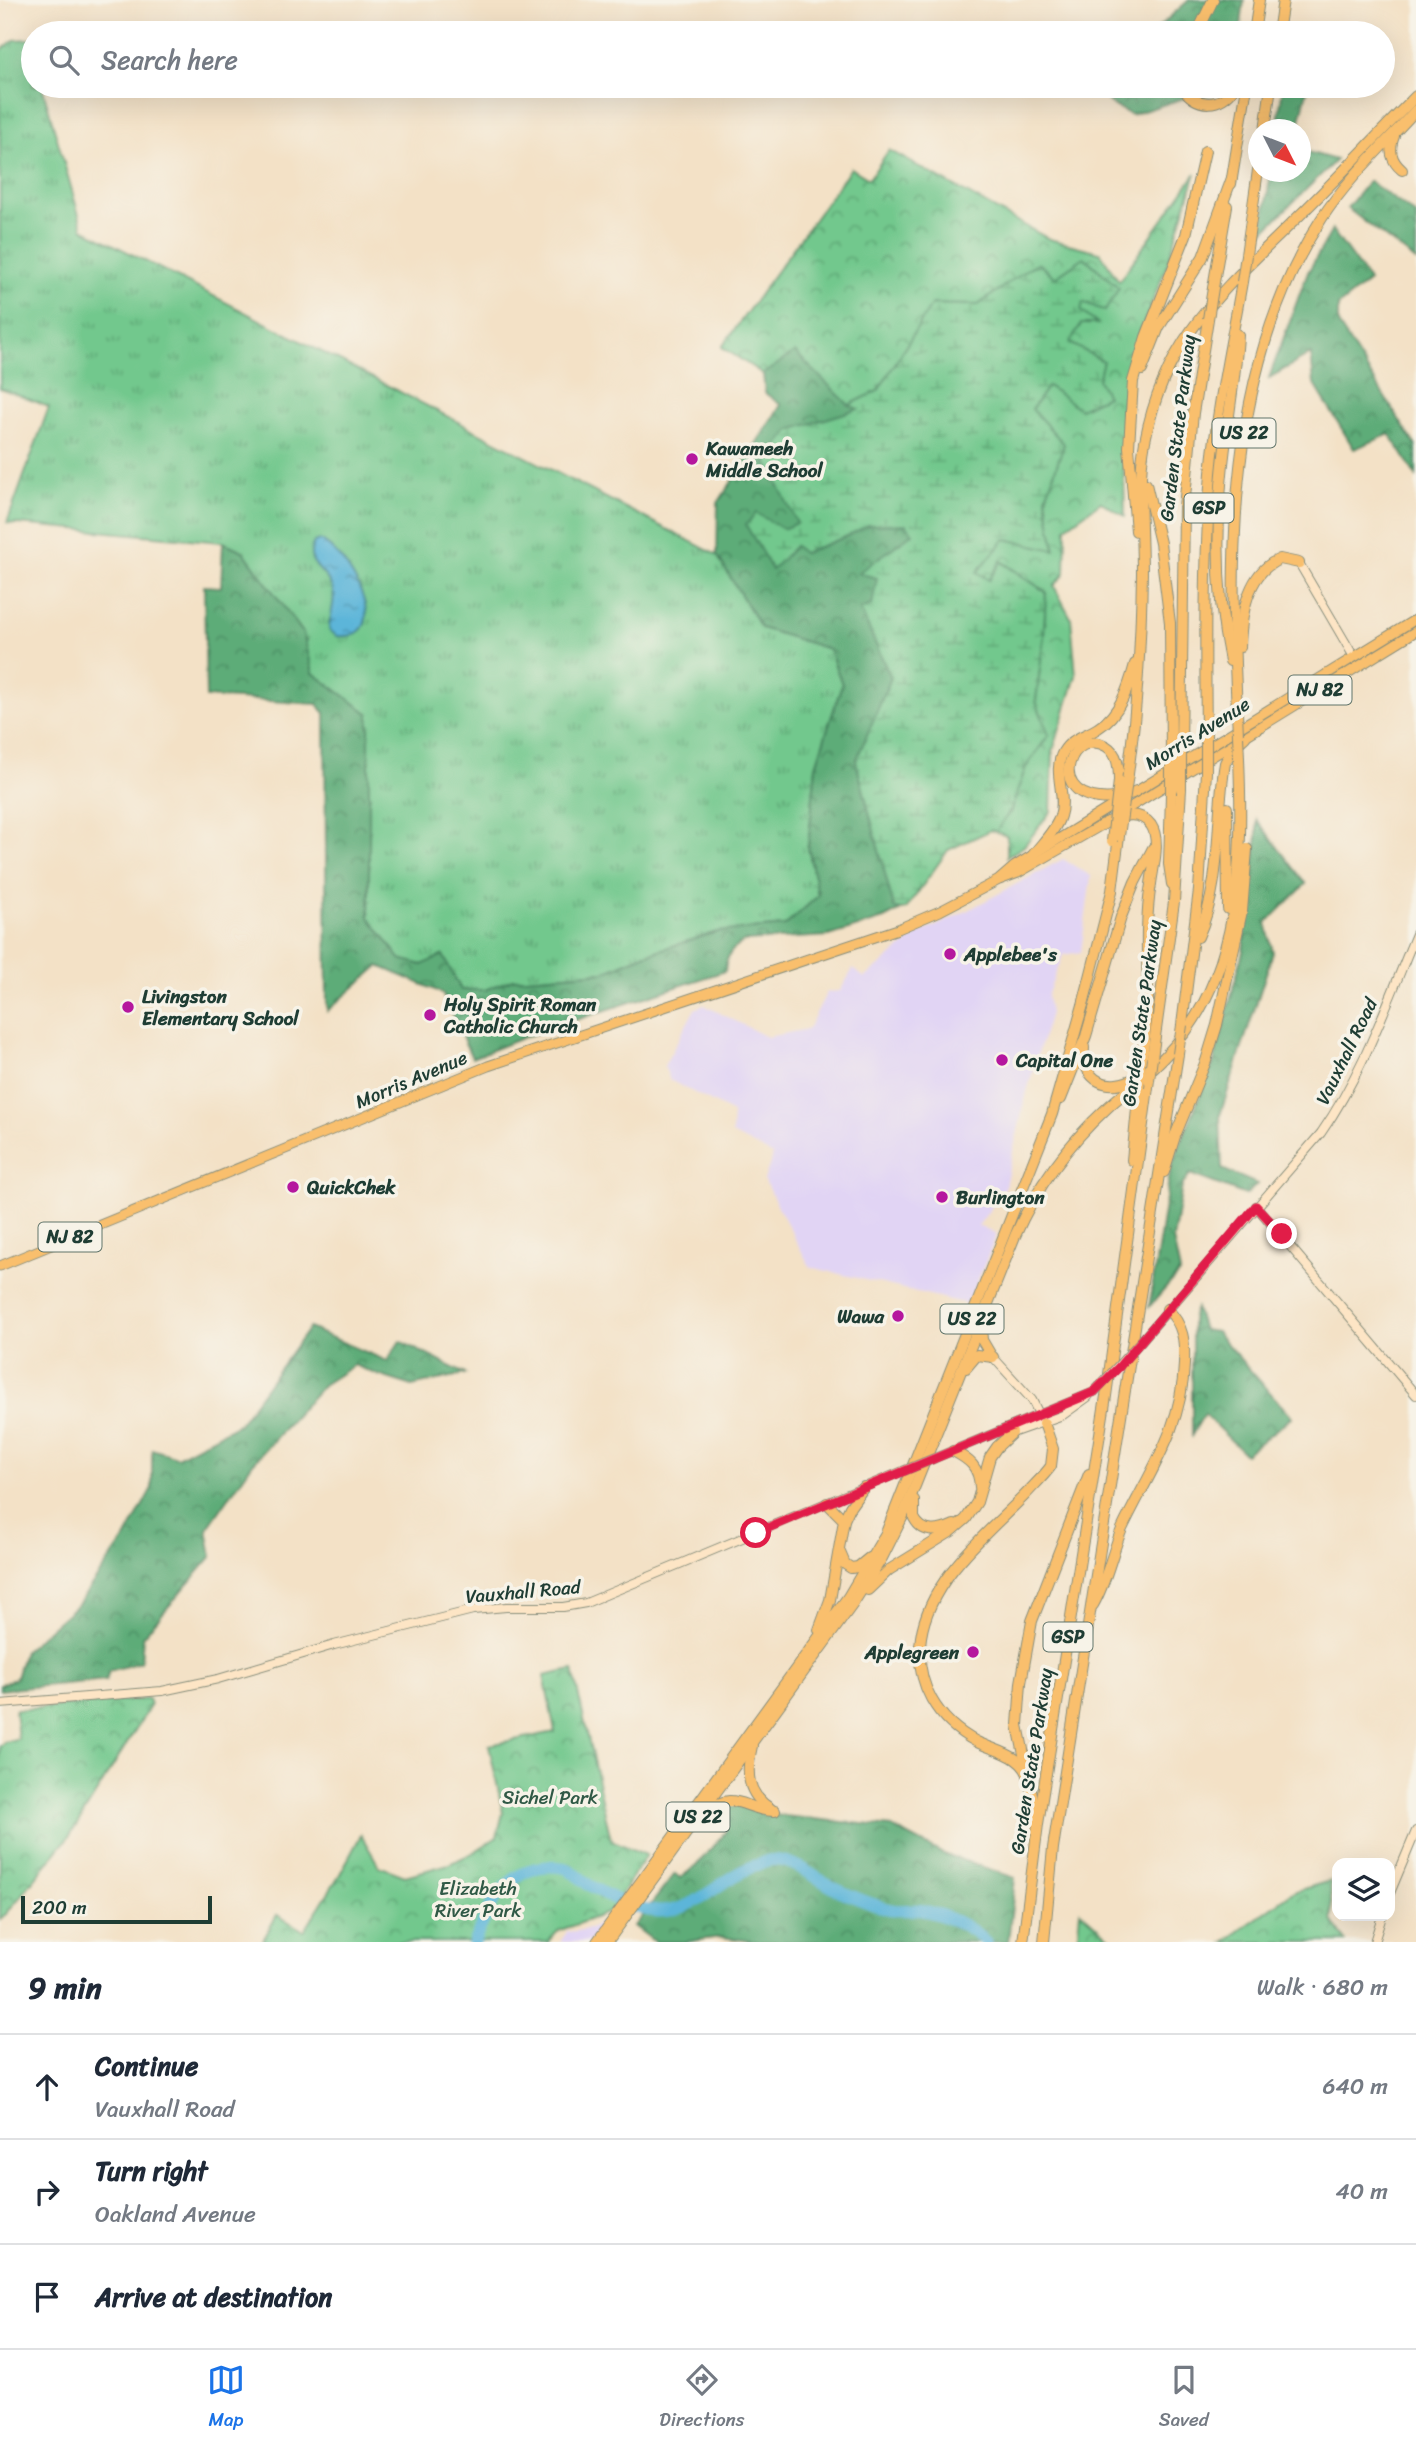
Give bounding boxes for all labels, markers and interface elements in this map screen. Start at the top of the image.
search box [21,21,1395,98]
text: Search here [101,37,238,83]
icon: search [45,41,83,79]
north arrow [1248,119,1311,182]
street label: Garden State Parkway [1150,333,1205,523]
road number: US 22 [1212,418,1276,447]
place label: Kawameeh Middle School [705,432,823,487]
marker: Kawameeh Middle School [684,451,700,467]
road number: GSP [1184,494,1234,522]
road number: NJ 82 [1288,676,1352,704]
street label: Morris Avenue [1138,688,1257,779]
street label: Garden State Parkway [1112,917,1171,1108]
place label: Applebee's [963,938,1058,971]
marker: Applebee's [942,946,958,962]
place label: Livingston Elementary School [142,980,299,1035]
place label: Holy Spirit Roman Catholic Church [443,988,597,1043]
street label: Vauxhall Road [1306,991,1387,1110]
marker: Livingston Elementary School [120,999,136,1015]
marker: Holy Spirit Roman Catholic Church [422,1007,438,1023]
street label: Morris Avenue [350,1041,473,1118]
place label: Capital One [1015,1044,1113,1077]
marker: Capital One [994,1052,1010,1068]
place label: QuickChek [307,1171,396,1204]
marker: QuickChek [285,1179,301,1195]
place label: Burlington [956,1181,1045,1214]
marker: Burlington [934,1189,950,1205]
route end [1266,1218,1297,1249]
road number: NJ 82 [38,1222,102,1252]
place label: Wawa [837,1300,884,1333]
road number: US 22 [940,1304,1004,1334]
marker: Wawa [890,1308,906,1324]
route start [740,1517,771,1548]
street label: Vauxhall Road [464,1570,583,1613]
road number: GSP [1044,1622,1092,1652]
place label: Applegreen [864,1636,960,1669]
marker: Applegreen [965,1644,981,1660]
street label: Garden State Parkway [1000,1665,1063,1856]
park label: Sichel Park [502,1781,598,1814]
road number: US 22 [666,1802,730,1831]
map controls [1332,1858,1395,1921]
button: layers [1332,1858,1395,1921]
park label: Elizabeth River Park [435,1872,522,1927]
text: 200 m [32,1891,87,1924]
scale bar [21,1893,212,1925]
text: 9 min [28,1961,102,2015]
text: Walk · 680 m [1257,1967,1388,2008]
text: Continue [95,2043,198,2089]
text: 640 m [1322,2066,1388,2107]
icon: ahead [28,2068,66,2106]
text: Vauxhall Road [95,2089,235,2130]
text: Turn right [95,2148,208,2194]
text: 40 m [1335,2171,1388,2212]
icon: right [28,2173,66,2211]
text: Oakland Avenue [95,2194,256,2235]
text: Arrive at destination [95,2274,332,2320]
icon: arrive [28,2278,66,2316]
tab: Map [207,2361,245,2436]
tab: Directions [659,2361,745,2436]
tab: Saved [1159,2361,1209,2436]

